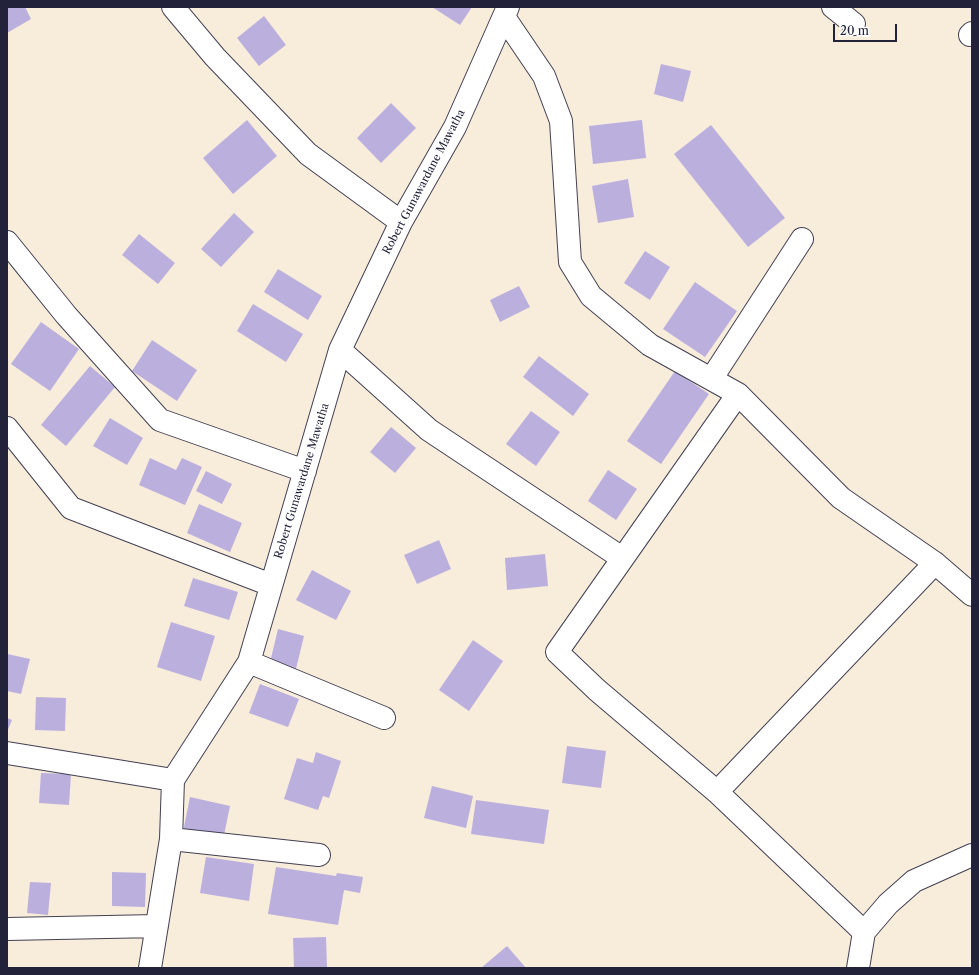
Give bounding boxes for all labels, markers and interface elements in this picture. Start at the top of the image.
scale bar [835,16,899,42]
text: 20 m [840,23,869,38]
street label: Robert Gunawardane Mawatha [380,107,468,257]
street label: Robert Gunawardane Mawatha [272,401,332,561]

